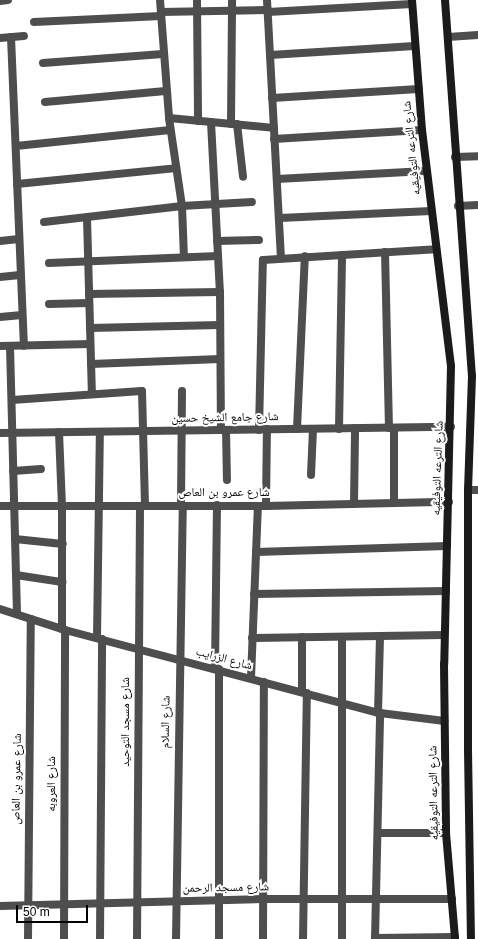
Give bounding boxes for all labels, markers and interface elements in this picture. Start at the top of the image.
street label: شارع الترعه التوفيقيه [400,100,424,196]
street label: شارع جامع الشيخ حسين [171,410,279,426]
street label: شارع الترعه التوفيقيه [429,420,447,516]
street label: شارع عمرو بن العاص [178,486,270,500]
street label: شارع الزرايب [194,645,254,673]
street label: شارع مسجد التوحيد [119,677,133,767]
street label: شارع السلام [158,696,174,748]
street label: شارع عمرو بن العاص [9,733,25,825]
street label: شارع الترعه التوفيقيه [426,746,442,840]
street label: شارع العروبه [45,756,59,812]
street label: شارع مسجد الرحمن [183,880,269,896]
scale bar [18,897,90,923]
text: 50 m [23,905,50,919]

